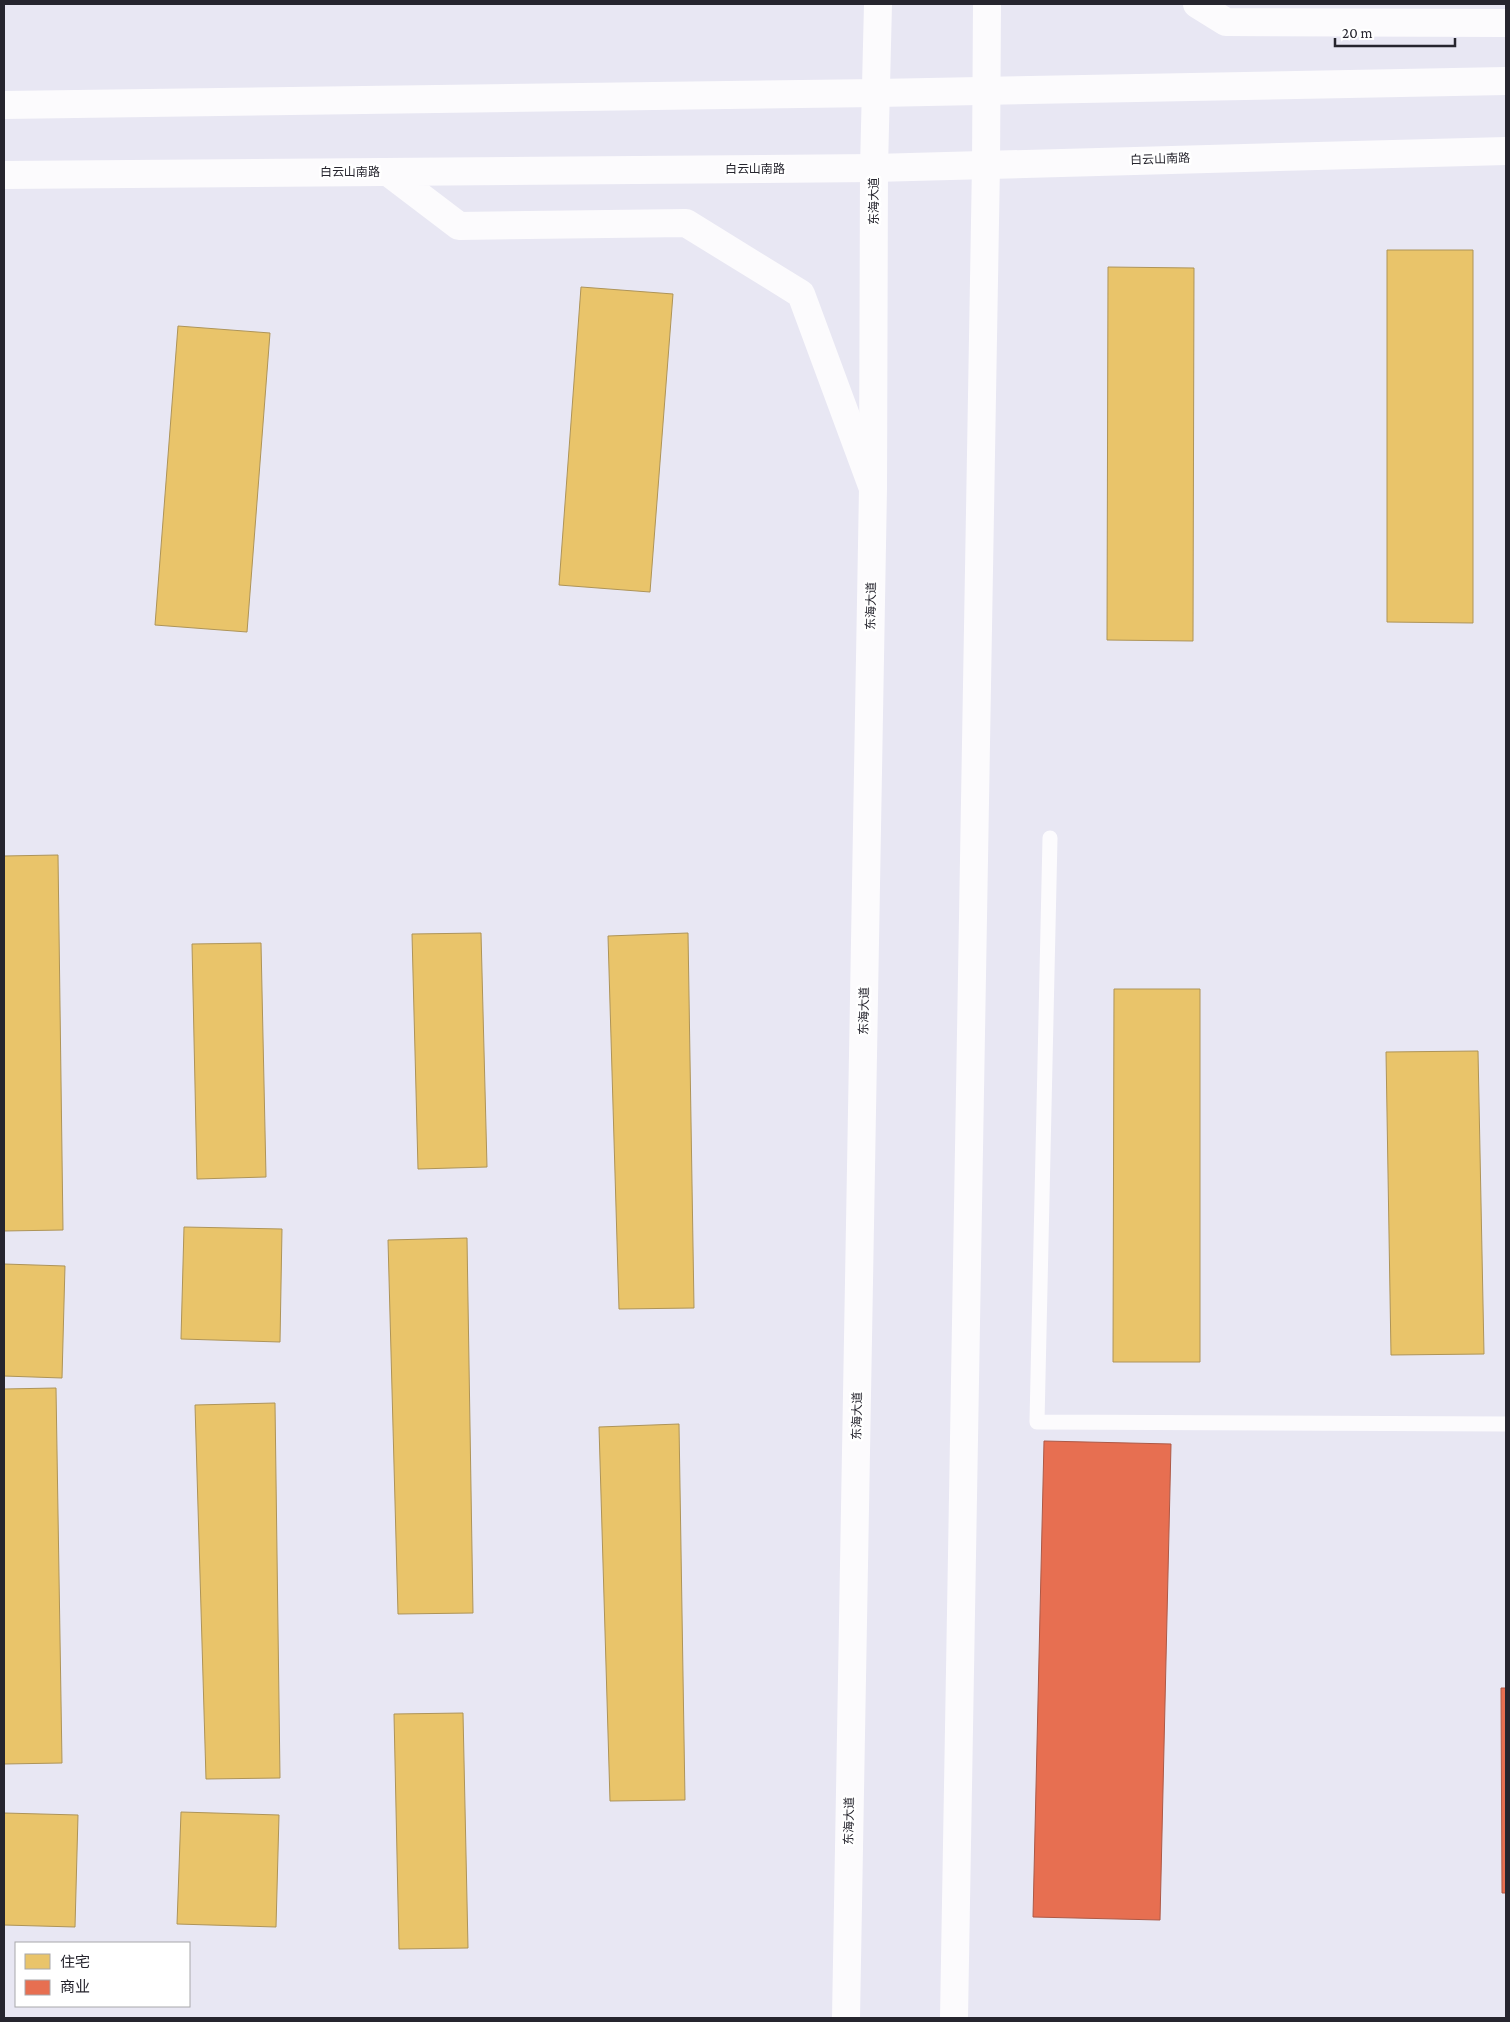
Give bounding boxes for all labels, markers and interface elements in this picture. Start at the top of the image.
scale bar [1335,15,1455,47]
text: 20 m [1342,25,1373,41]
street label: 白云山南路 [1130,151,1190,167]
street label: 白云山南路 [725,162,785,176]
street label: 白云山南路 [320,165,380,179]
street label: 东海大道 [867,177,881,225]
street label: 东海大道 [864,582,878,630]
street label: 东海大道 [857,987,871,1035]
street label: 东海大道 [850,1392,864,1440]
street label: 东海大道 [842,1797,856,1845]
legend [15,1942,190,2007]
text: 住宅 [60,1954,90,1970]
text: 商业 [60,1979,90,1995]

